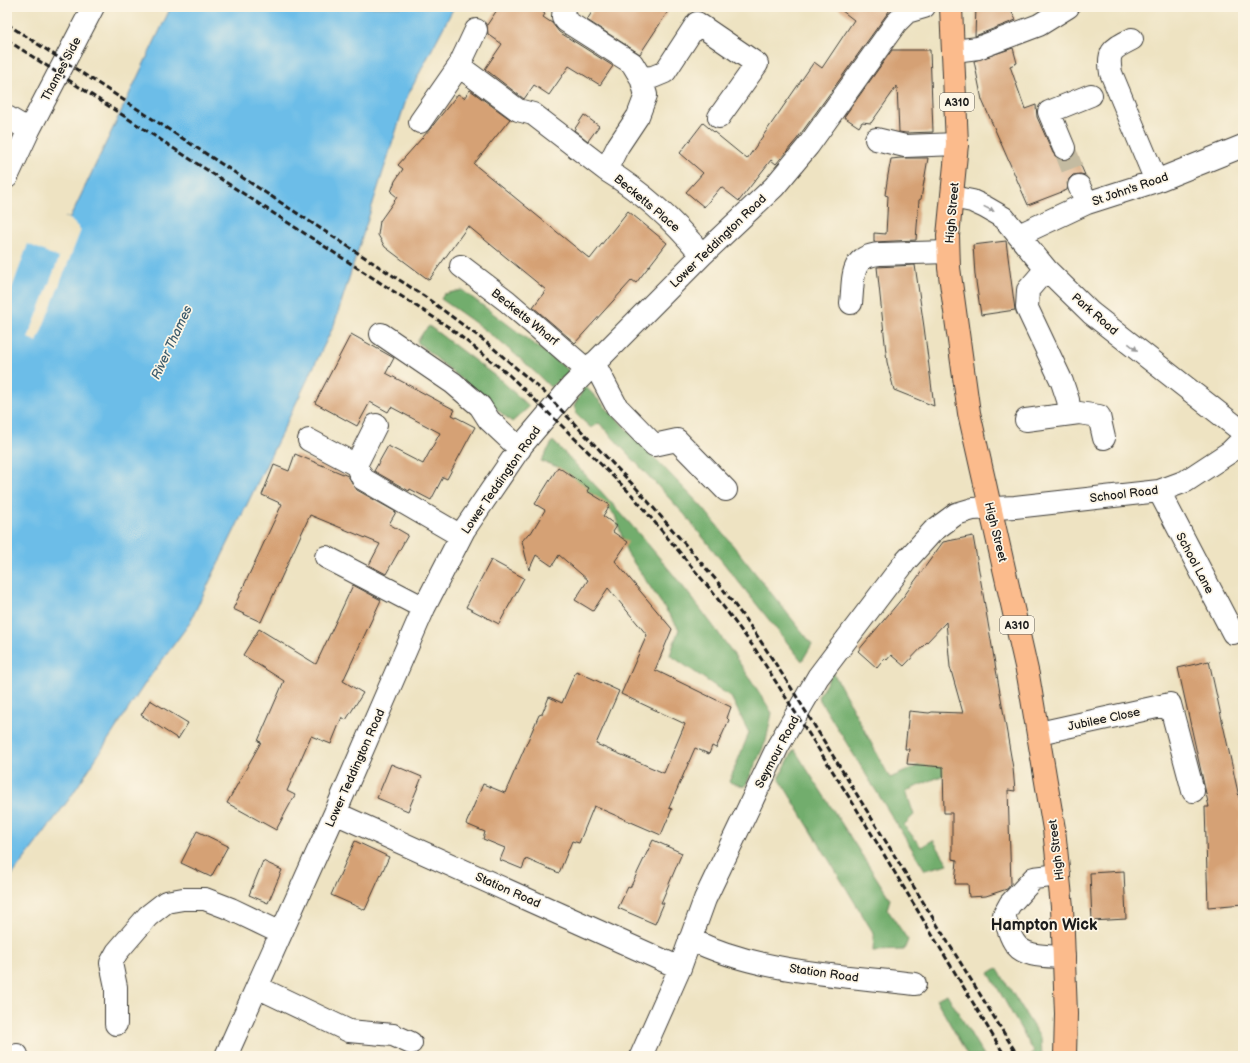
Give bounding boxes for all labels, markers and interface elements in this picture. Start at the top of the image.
street label: Thames Side [38,35,85,104]
road number: A310 [940,93,974,111]
street label: St John's Road [1090,169,1170,210]
street label: Becketts Place [611,171,683,235]
street label: High Street [942,182,963,244]
street label: Lower Teddington Road [667,191,770,291]
one-way arrow [983,206,995,212]
street label: Becketts Wharf [488,286,562,349]
street label: Park Road [1068,290,1121,339]
water label: River Thames [148,303,196,382]
one-way arrow [1127,342,1138,351]
street label: Lower Teddington Road [459,423,544,537]
street label: School Road [1089,483,1159,506]
street label: High Street [981,501,1010,564]
street label: School Lane [1172,530,1217,596]
road number: A310 [1000,616,1034,634]
street label: Jubilee Close [1067,705,1142,734]
street label: Lower Teddington Road [323,707,388,830]
street label: Seymour Road [752,713,803,791]
street label: High Street [1045,818,1068,881]
street label: Station Road [473,869,543,912]
district label: Hampton Wick [991,916,1098,935]
street label: Station Road [788,961,860,986]

